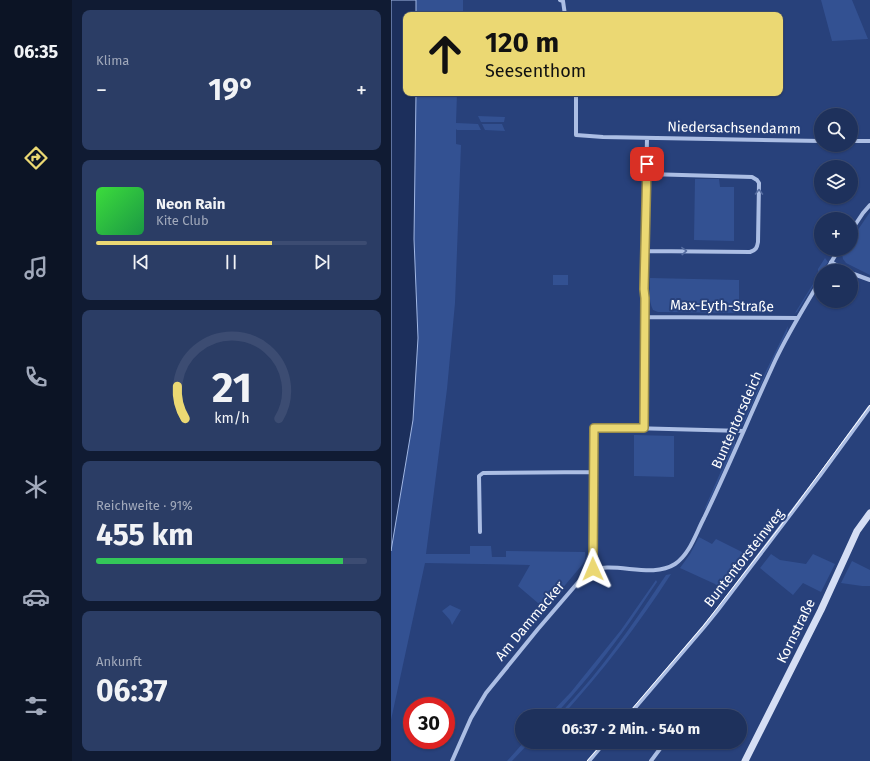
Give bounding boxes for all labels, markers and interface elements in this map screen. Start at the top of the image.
text: 120 m [485,26,559,59]
icon: ahead [419,28,471,80]
text: 06:35 [14,41,58,63]
text: Klima [96,53,129,68]
text: Seesenthom [485,60,586,82]
text: 19° [208,72,255,108]
text: − [96,77,107,104]
text: + [356,77,367,104]
map controls [814,108,858,308]
button: search [814,108,858,152]
street label: Niedersachsendamm [667,118,801,138]
icon: directions [22,144,50,172]
pin [630,147,664,181]
icon: arrive [636,153,658,175]
button: layers [814,160,858,204]
one-way arrow [755,189,763,195]
text: Neon Rain [156,195,225,213]
button: + [814,212,858,256]
text: Kite Club [156,213,209,228]
one-way arrow [681,247,687,255]
icon: previous [130,251,152,273]
icon: pause [220,251,242,273]
icon: next [311,251,333,273]
icon: music [22,254,50,282]
button: − [814,264,858,308]
street label: Max-Eyth-Straße [670,297,774,315]
text: 21 [212,362,251,412]
icon: phone [22,363,50,391]
street label: Buntentorsdeich [708,369,766,471]
text: km/h [214,409,249,426]
icon: climate [22,473,50,501]
text: Reichweite · 91% [96,498,193,513]
street label: Buntentorsteinweg [700,505,788,610]
text: 455 km [96,517,194,553]
position arrow [572,548,614,590]
street label: Am Dammacker [492,577,569,664]
icon: car [22,583,50,611]
street label: Kornstraße [773,596,819,666]
text: Ankunft [96,654,142,669]
text: 06:37 [96,673,168,709]
icon: filters [22,692,50,720]
speed limit sign: 30 [403,697,455,749]
text: 06:37 · 2 Min. · 540 m [562,720,700,738]

